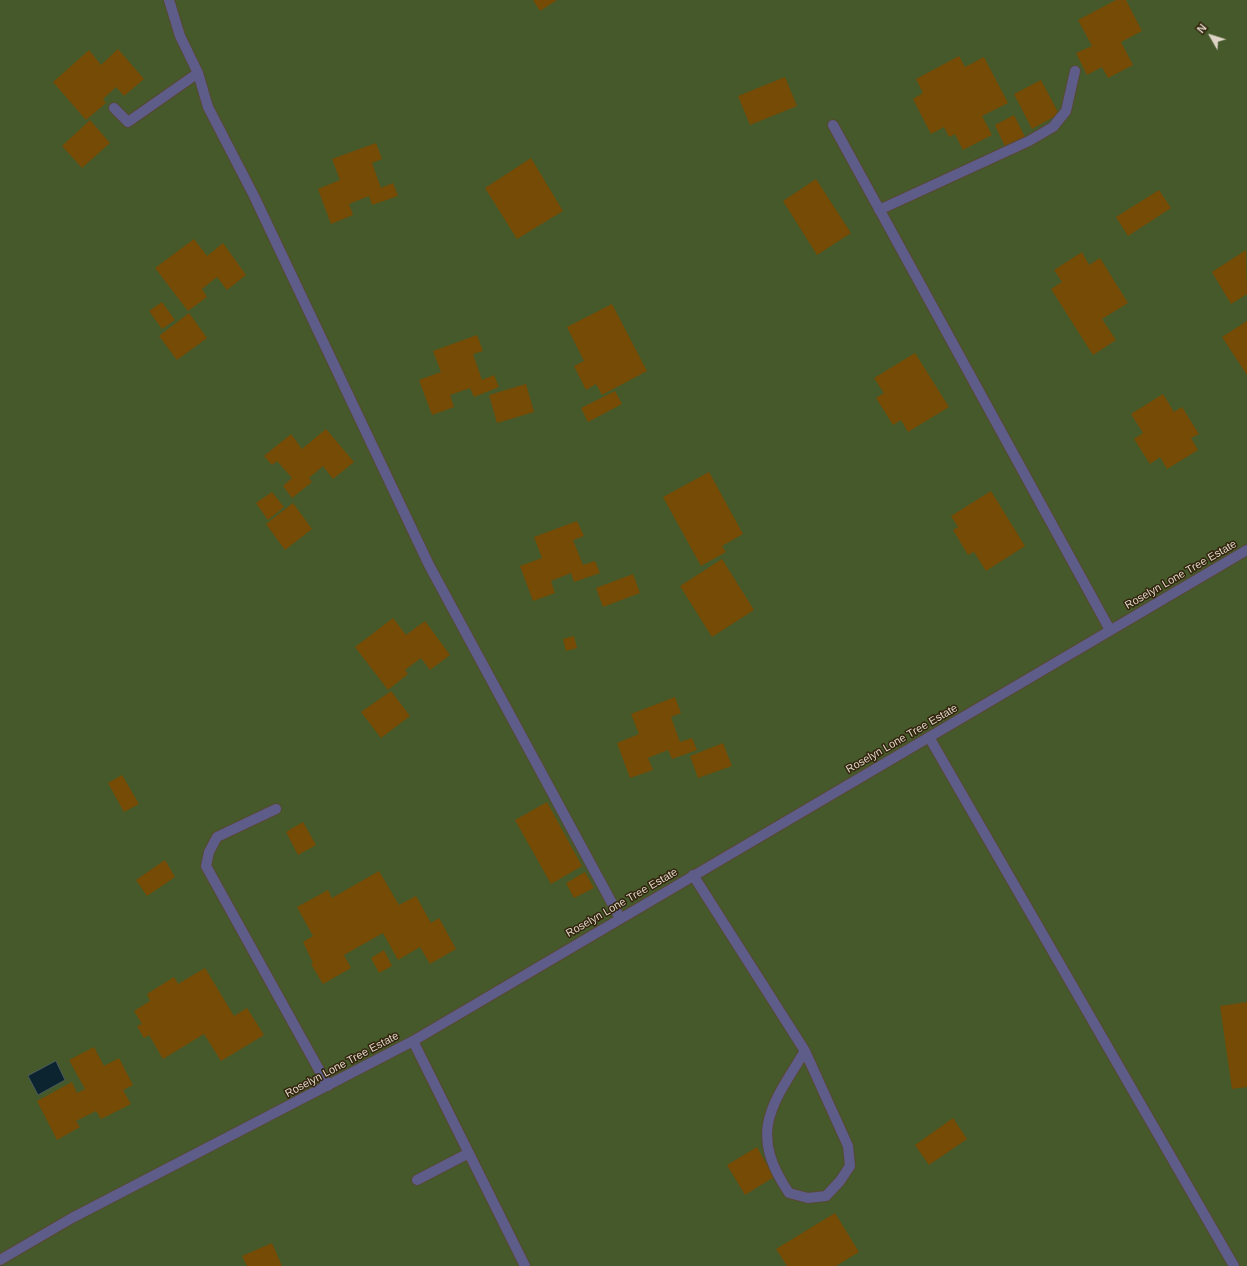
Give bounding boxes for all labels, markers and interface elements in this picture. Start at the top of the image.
north arrow [1191,16,1231,56]
text: N [1195,22,1209,35]
street label: Roselyn Lone Tree Estate [1123,538,1239,612]
street label: Roselyn Lone Tree Estate [844,702,960,776]
street label: Roselyn Lone Tree Estate [564,866,680,940]
street label: Roselyn Lone Tree Estate [283,1029,401,1101]

